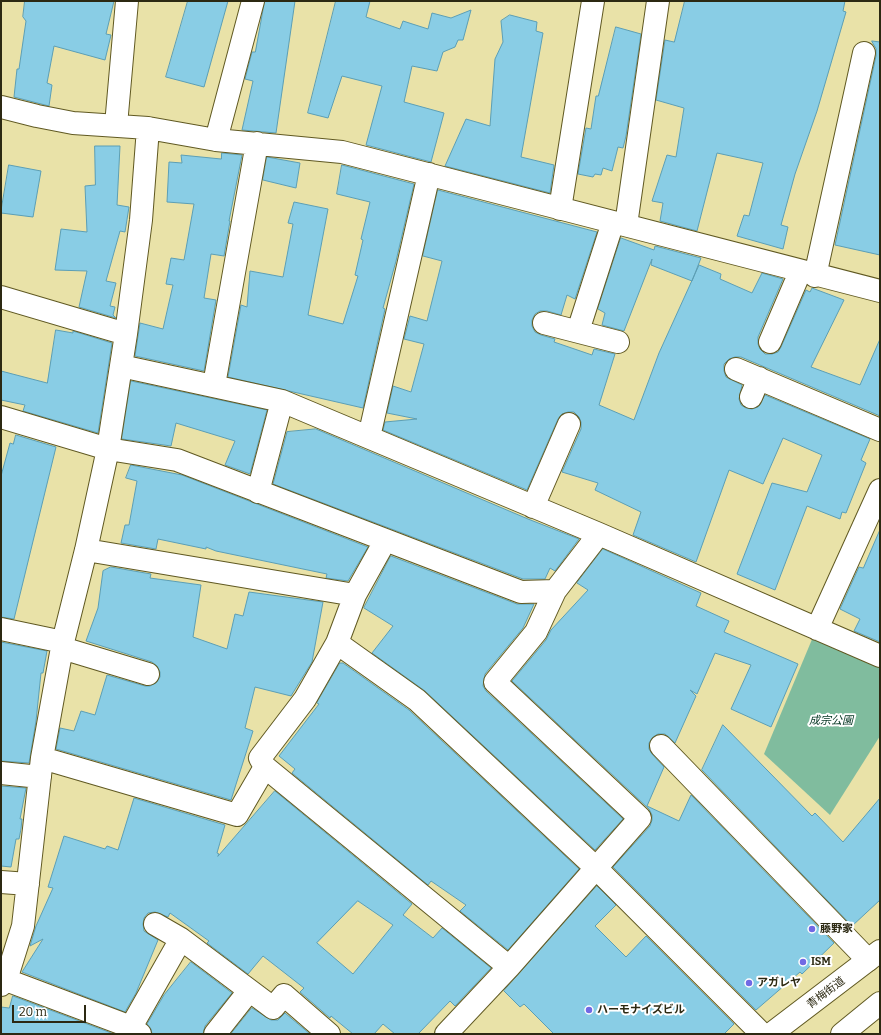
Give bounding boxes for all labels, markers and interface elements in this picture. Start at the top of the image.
park label: 成宗公園 [809,714,853,728]
place label: 藤野家 [820,922,853,936]
marker: 藤野家 [807,924,817,934]
place label: ISM [811,955,831,969]
marker: ISM [798,957,808,967]
street label: 青梅街道 [804,974,848,1012]
place label: アガレヤ [757,976,801,990]
marker: アガレヤ [744,978,754,988]
scale bar [14,997,88,1023]
place label: ハーモナイズビル [597,1003,685,1017]
text: 20 m [19,1005,47,1019]
marker: ハーモナイズビル [584,1005,594,1015]

